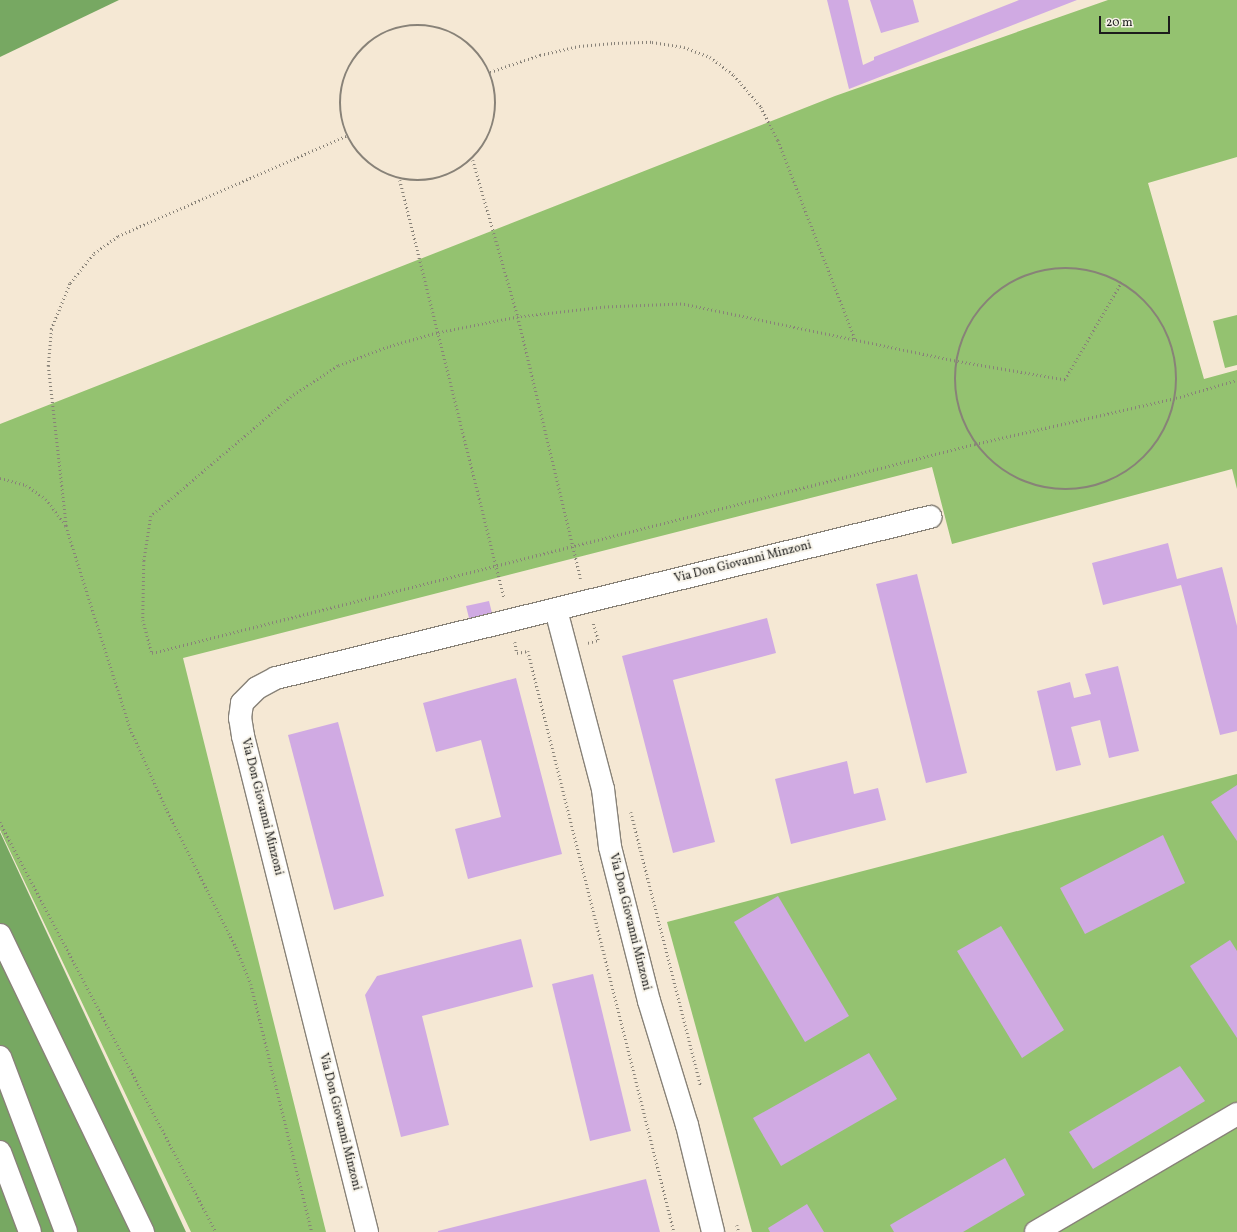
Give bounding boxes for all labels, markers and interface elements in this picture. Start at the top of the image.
scale bar [1101,8,1172,34]
text: 20 m [1106,15,1133,31]
street label: Via Don Giovanni Minzoni [673,539,813,587]
street label: Via Don Giovanni Minzoni [237,737,285,877]
street label: Via Don Giovanni Minzoni [605,852,653,992]
street label: Via Don Giovanni Minzoni [315,1052,363,1192]

